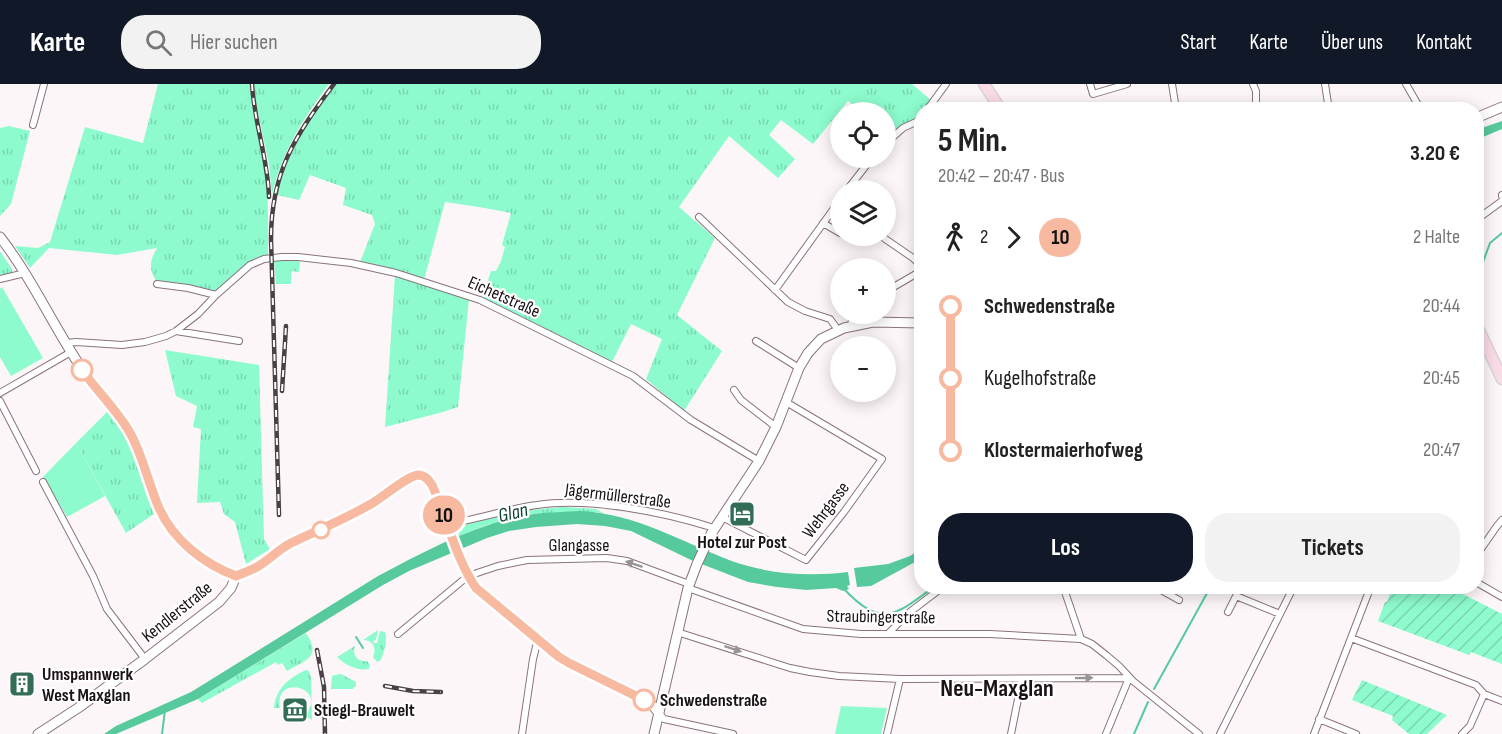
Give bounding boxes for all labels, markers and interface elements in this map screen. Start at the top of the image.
search box [121,15,541,69]
text: Karte [30,26,85,59]
icon: search [142,26,175,59]
text: Hier suchen [190,29,278,56]
text: Start [1180,30,1217,55]
text: Karte [1250,30,1288,55]
text: Über uns [1321,30,1383,55]
text: Kontakt [1416,30,1472,55]
map controls [830,102,896,402]
button: locate [830,102,896,168]
text: 5 Min. [938,121,1007,161]
text: 3.20 € [1410,140,1460,167]
text: 20:42 – 20:47 · Bus [938,164,1065,188]
button: layers [830,180,896,246]
icon: walk [938,221,971,254]
icon: forward [997,221,1030,254]
text: 2 [980,225,988,249]
text: 10 [1051,225,1069,250]
text: 2 Halte [1413,225,1460,249]
button: + [830,258,896,324]
street label: Eichetstraße [465,272,543,322]
text: Schwedenstraße [984,293,1115,320]
text: 20:44 [1423,294,1460,318]
button: − [830,336,896,402]
unlabelled marker [71,359,93,381]
text: Kugelhofstraße [984,365,1096,392]
text: 20:45 [1423,366,1460,390]
text: Klostermaierhofweg [984,437,1143,464]
text: 20:47 [1423,438,1460,462]
street label: Wehrgasse [798,478,854,542]
street label: Jägermüllerstraße [563,479,672,513]
line badge: 10 [417,496,471,534]
water label: Glan [496,498,530,528]
hotel icon: Hotel zur Post [727,499,757,529]
text: 10 [435,503,453,528]
button: Los [938,513,1193,582]
button: Tickets [1205,513,1460,582]
unlabelled marker [312,521,330,539]
place label: Hotel zur Post [697,532,787,553]
street label: Glangasse [549,535,609,556]
one-way arrow [625,559,643,568]
street label: Kendlerstraße [138,577,216,647]
street label: Straubingerstraße [826,606,936,628]
one-way arrow [724,645,742,655]
place label: Umspannwerk West Maxglan [42,664,133,706]
building icon: Umspannwerk West Maxglan [7,669,37,699]
one-way arrow [1075,673,1094,683]
district label: Neu-Maxglan [940,674,1054,703]
marker: Schwedenstraße [633,689,655,711]
place label: Schwedenstraße [660,690,767,711]
museum icon: Stiegl-Brauwelt [280,695,310,725]
place label: Stiegl-Brauwelt [314,700,415,721]

